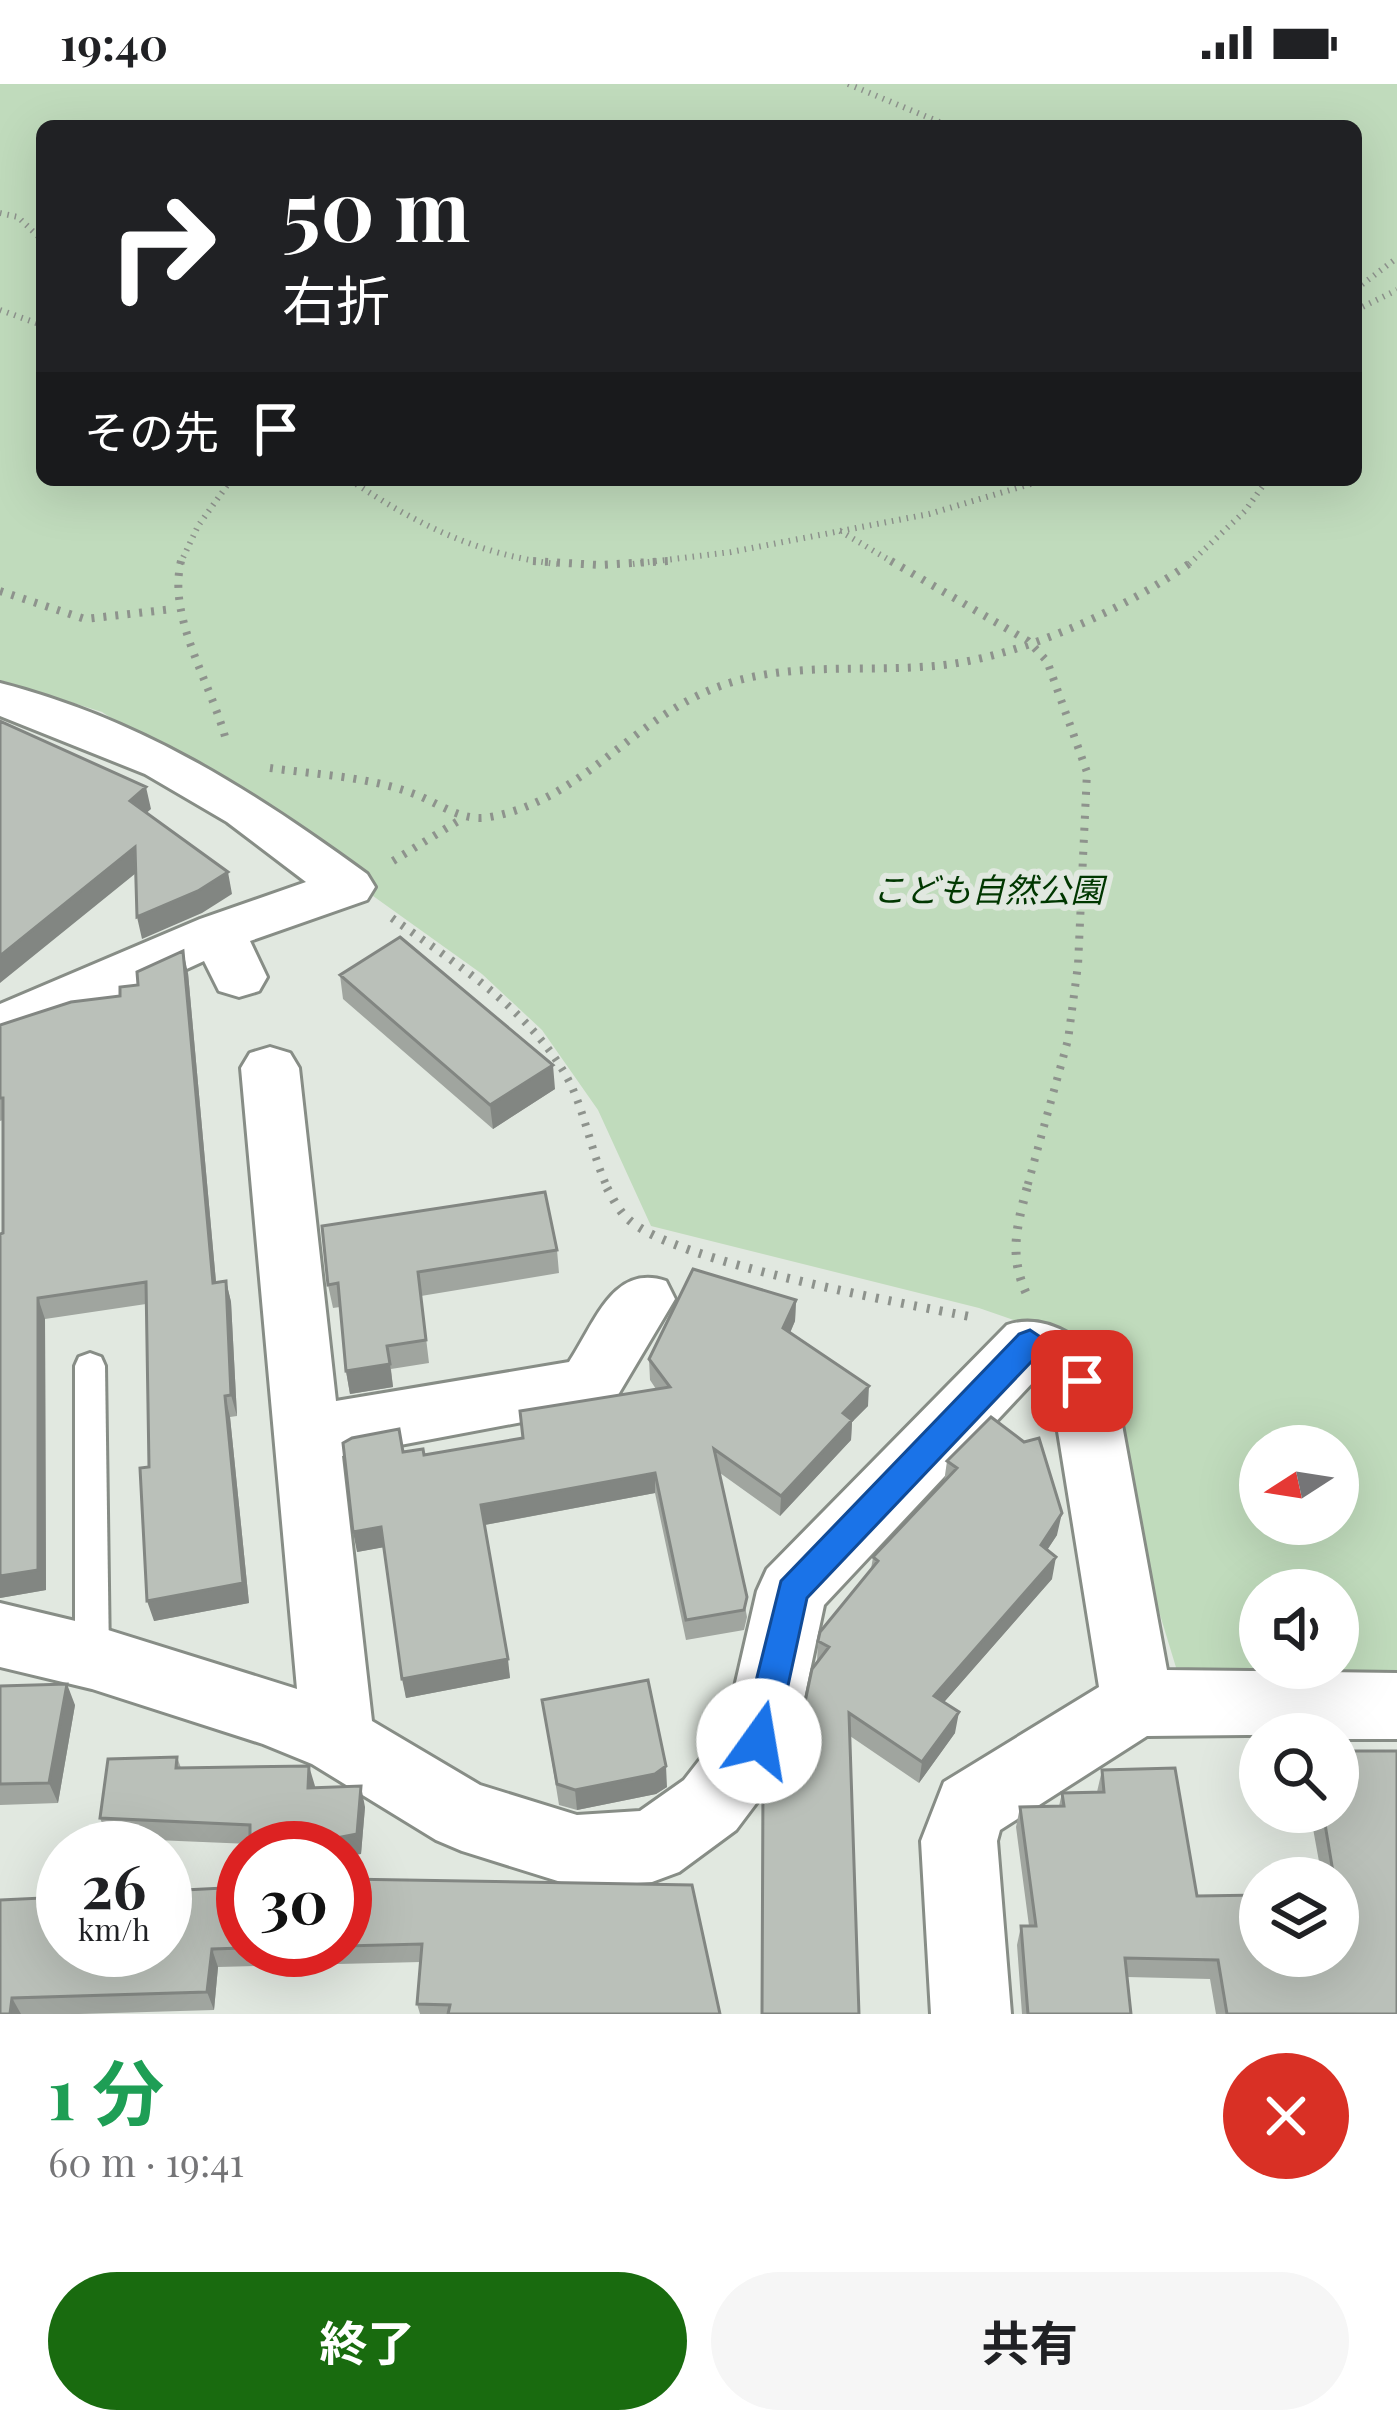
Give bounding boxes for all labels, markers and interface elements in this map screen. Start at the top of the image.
text: 19:40 [60,12,168,72]
text: 50 m [282,151,470,263]
icon: right [84,168,240,324]
text: 右折 [282,263,390,335]
icon: arrive [243,396,309,462]
text: その先 [84,400,219,460]
park label: こども自然公園 [873,866,1108,910]
pin [1031,1330,1133,1432]
icon: arrive [1049,1348,1115,1414]
north arrow [1239,1425,1359,1545]
map controls [1239,1425,1359,1977]
button: sound [1239,1569,1359,1689]
position arrow [696,1678,822,1804]
button: search [1239,1713,1359,1833]
speed limit sign: 30 [216,1821,372,1977]
text: 26 [81,1844,147,1924]
button: layers [1239,1857,1359,1977]
text: km/h [78,1909,150,1949]
text: 1 分 [48,2042,164,2138]
button: close [1223,2053,1349,2179]
text: 60 m · 19:41 [48,2135,244,2187]
button: 終了 [48,2272,687,2410]
button: 共有 [711,2272,1349,2410]

